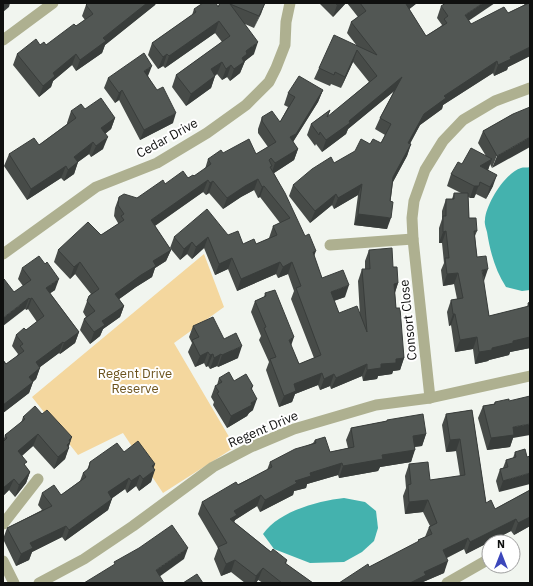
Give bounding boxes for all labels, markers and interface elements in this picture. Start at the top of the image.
street label: Cedar Drive [133,114,201,162]
street label: Consort Close [395,279,421,361]
park label: Regent Drive Reserve [98,365,172,397]
street label: Regent Drive [225,407,301,451]
north arrow [481,534,521,574]
text: N [497,537,505,551]

